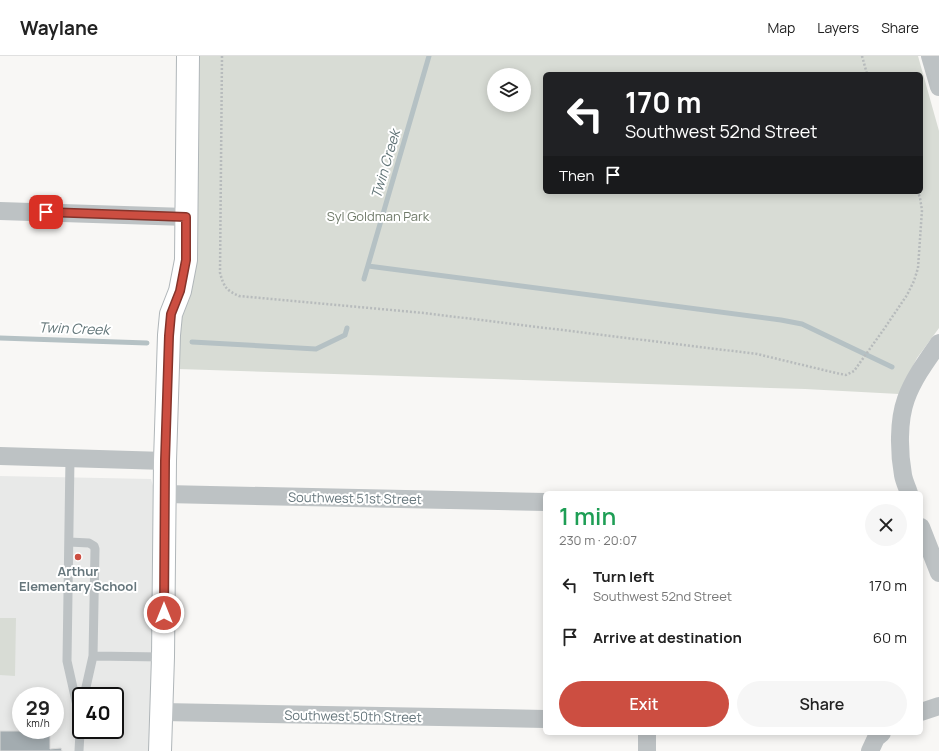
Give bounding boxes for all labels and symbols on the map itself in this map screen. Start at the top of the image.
water label: Twin Creek [366,125,404,201]
pin [29,195,63,229]
park label: Syl Goldman Park [327,207,430,225]
water label: Twin Creek [38,317,112,339]
street label: Southwest 51st Street [288,488,422,508]
marker: Arthur Elementary School [73,552,83,562]
place label: Arthur Elementary School [19,562,137,595]
position arrow [143,592,185,634]
speed limit sign: 40 [72,687,124,739]
street label: Southwest 50th Street [284,706,422,726]

